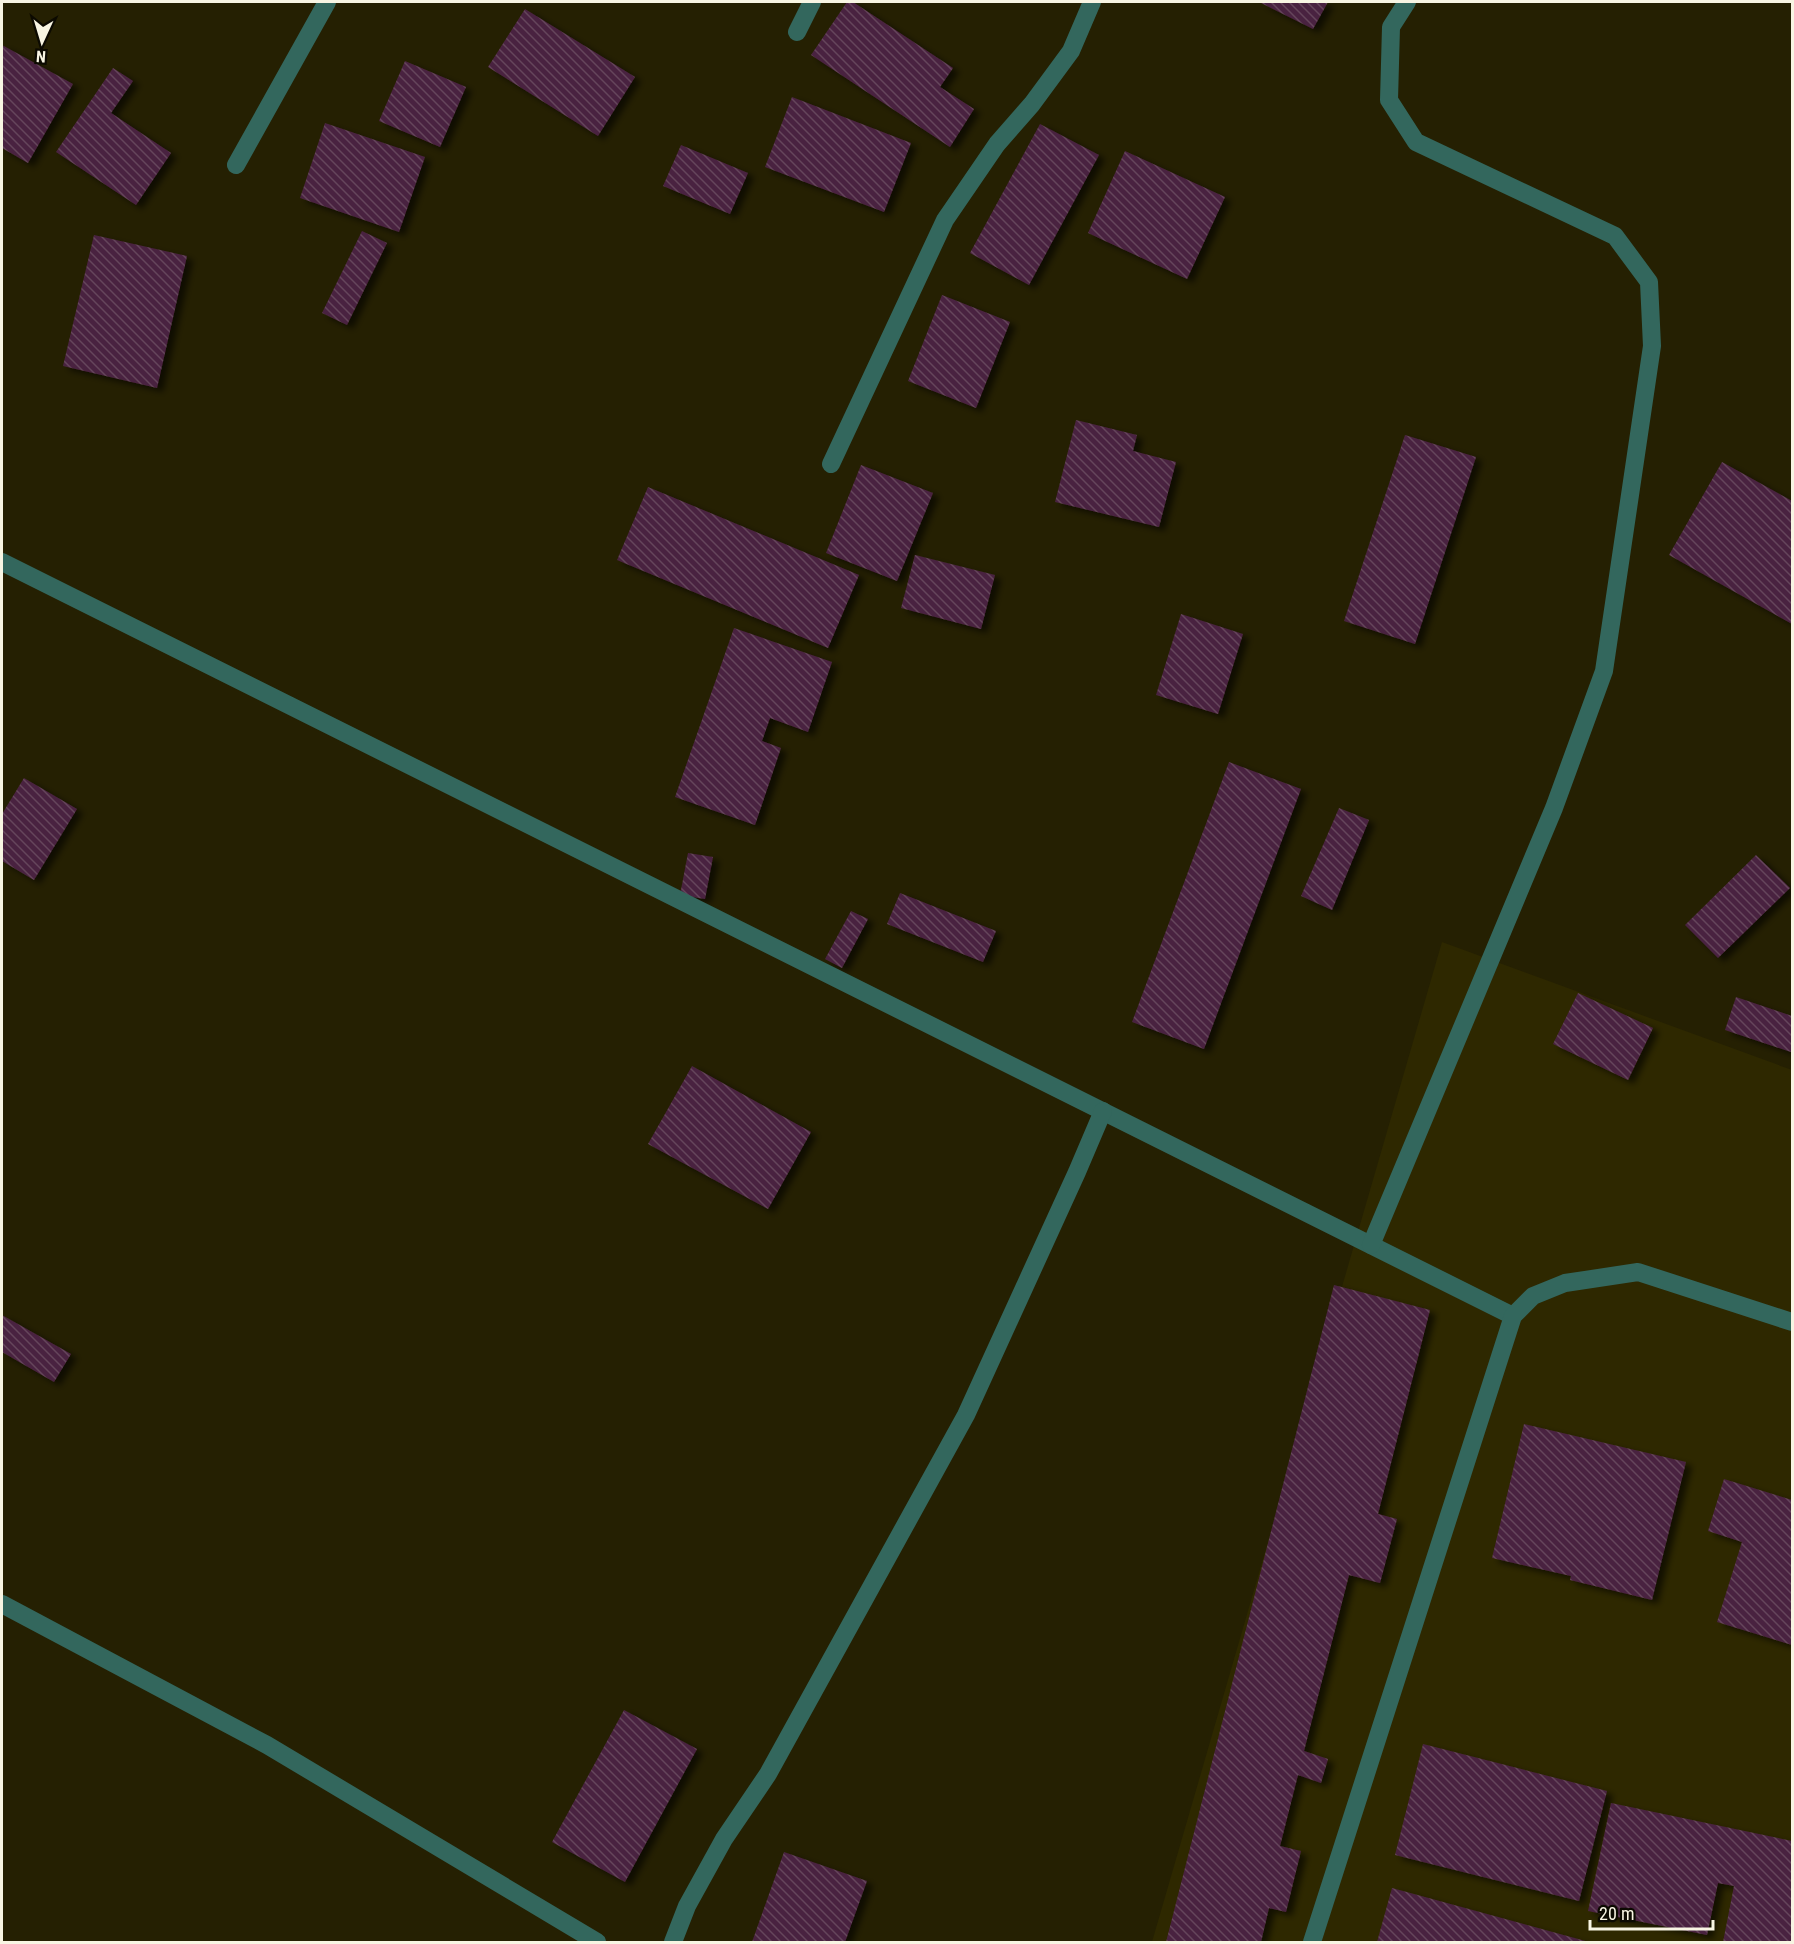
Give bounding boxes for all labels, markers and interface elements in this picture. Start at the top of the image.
north arrow [12,12,72,72]
text: N [35,47,47,66]
scale bar [1590,1893,1713,1931]
text: 20 m [1599,1903,1634,1924]

